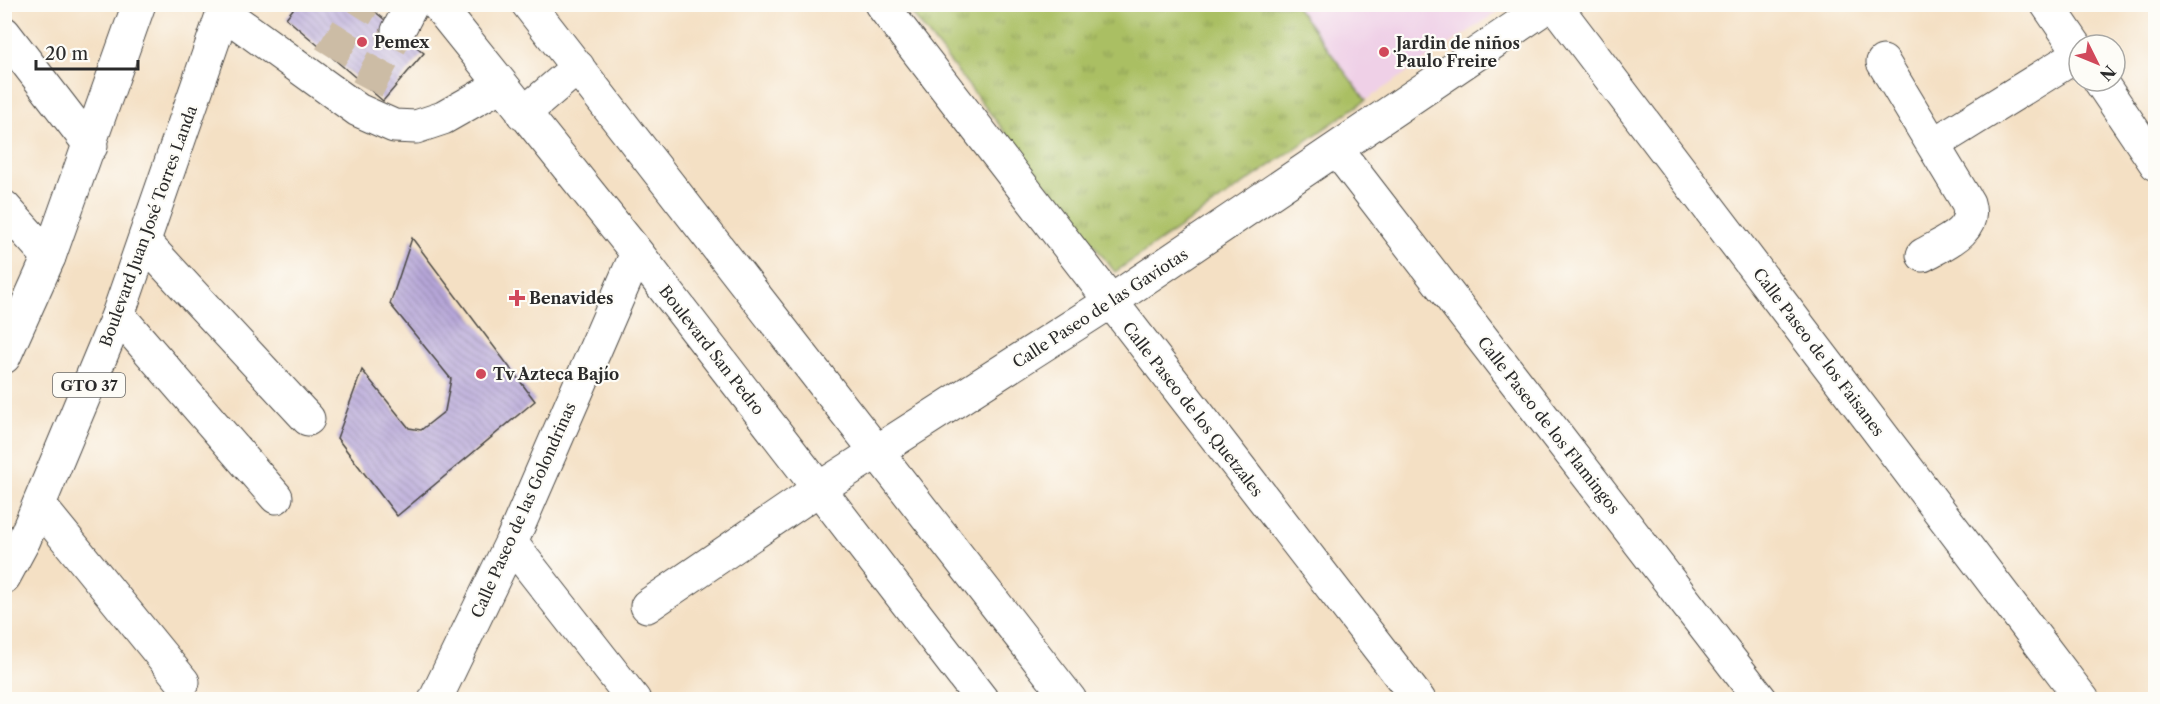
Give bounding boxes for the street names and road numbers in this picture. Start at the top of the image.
street label: Boulevard Juan José Torres Landa [95,102,201,349]
street label: Calle Paseo de las Gaviotas [1009,244,1191,372]
street label: Calle Paseo de los Faisanes [1749,264,1889,440]
street label: Boulevard San Pedro [655,281,769,419]
street label: Calle Paseo de los Quetzales [1119,318,1267,500]
street label: Calle Paseo de los Flamingos [1474,332,1624,518]
road number: GTO 37 [53,373,125,397]
street label: Calle Paseo de las Golondrinas [466,399,580,621]

